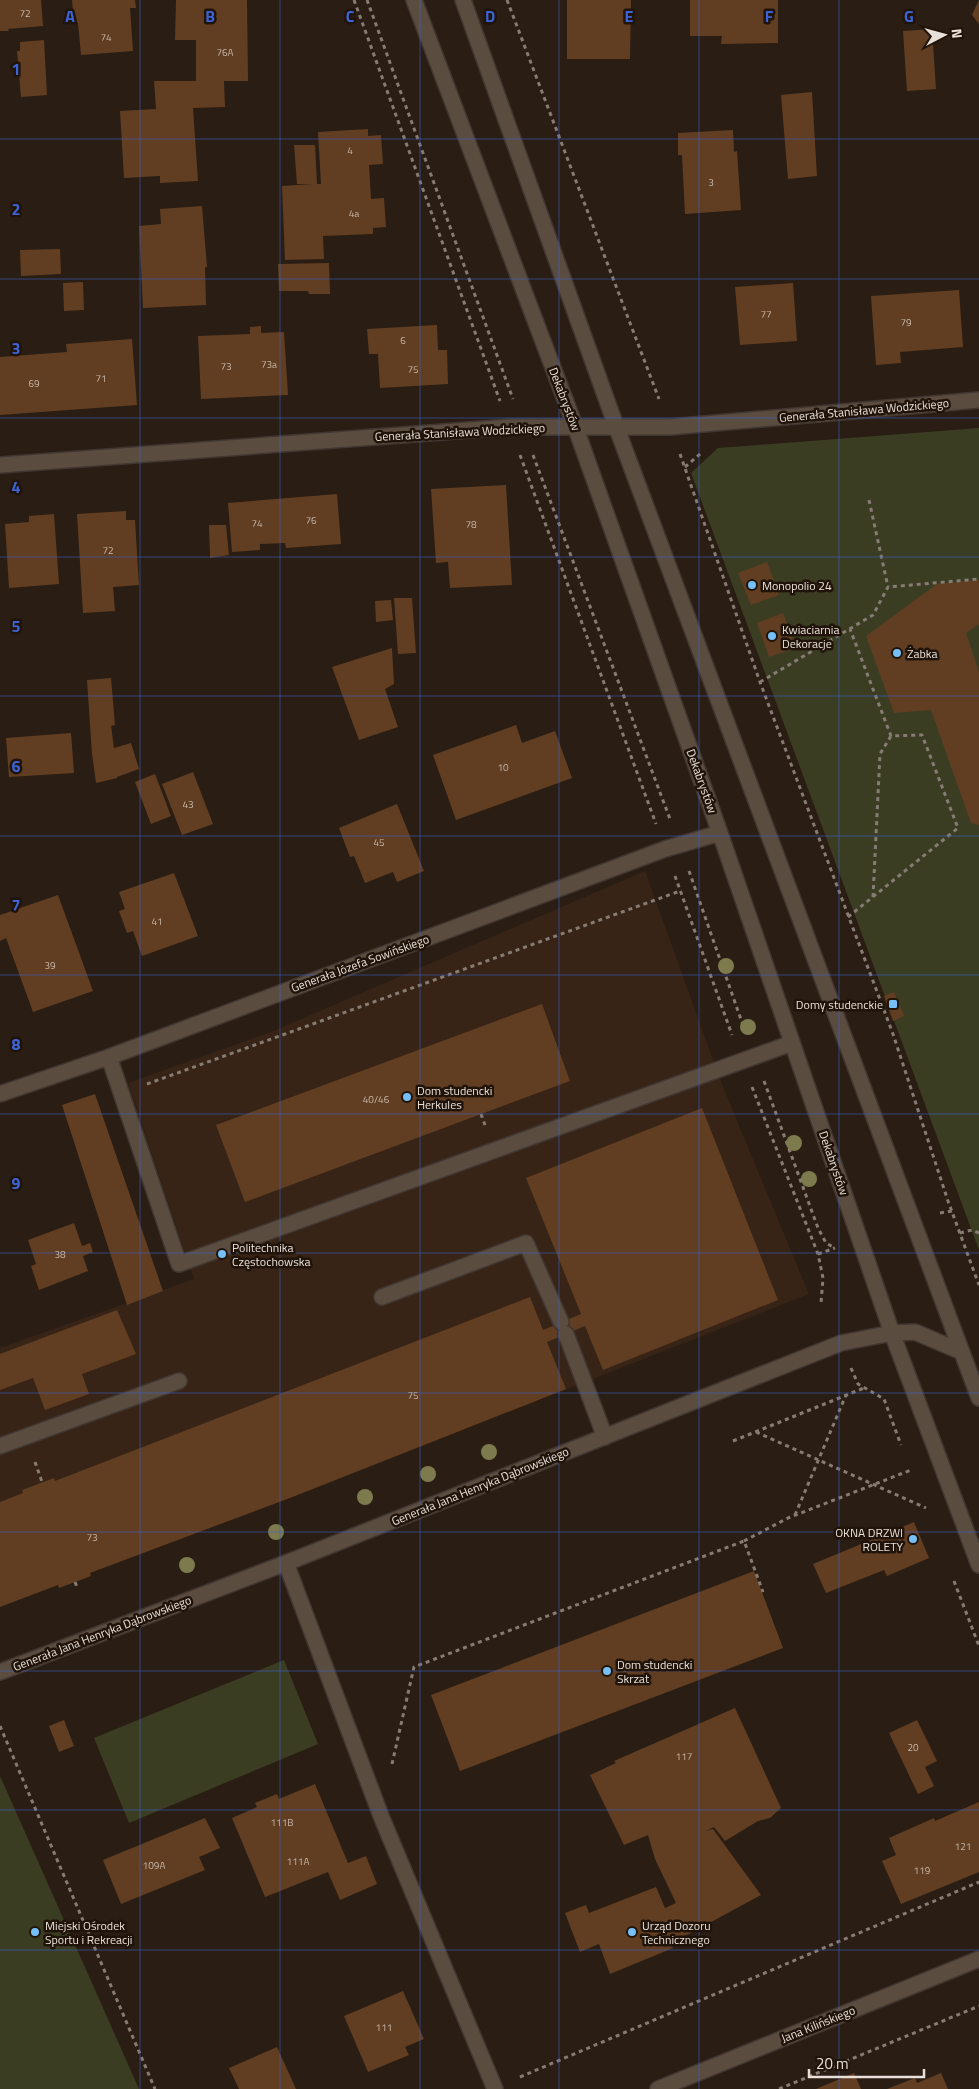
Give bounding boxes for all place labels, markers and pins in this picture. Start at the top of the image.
place label: Monopolio 24 [762,576,832,595]
marker: Monopolio 24 [746,579,758,591]
place label: Kwiaciarnia Dekoracje [782,620,839,653]
marker: Kwiaciarnia Dekoracje [766,630,778,642]
place label: Żabka [907,644,937,663]
marker: Żabka [891,647,903,659]
place label: Domy studenckie [796,995,883,1014]
marker: Domy studenckie [887,998,899,1010]
place label: Dom studencki Herkules [417,1081,492,1114]
marker: Dom studencki Herkules [401,1091,413,1103]
place label: Politechnika Częstochowska [232,1238,311,1271]
marker: Politechnika Częstochowska [216,1248,228,1260]
place label: OKNA DRZWI ROLETY [835,1523,904,1556]
marker: OKNA DRZWI ROLETY [907,1533,919,1545]
place label: Dom studencki Skrzat [617,1655,692,1688]
marker: Dom studencki Skrzat [601,1665,613,1677]
place label: Miejski Ośrodek Sportu i Rekreacji [45,1916,133,1949]
place label: Urząd Dozoru Technicznego [642,1916,711,1949]
marker: Miejski Ośrodek Sportu i Rekreacji [29,1926,41,1938]
marker: Urząd Dozoru Technicznego [626,1926,638,1938]

